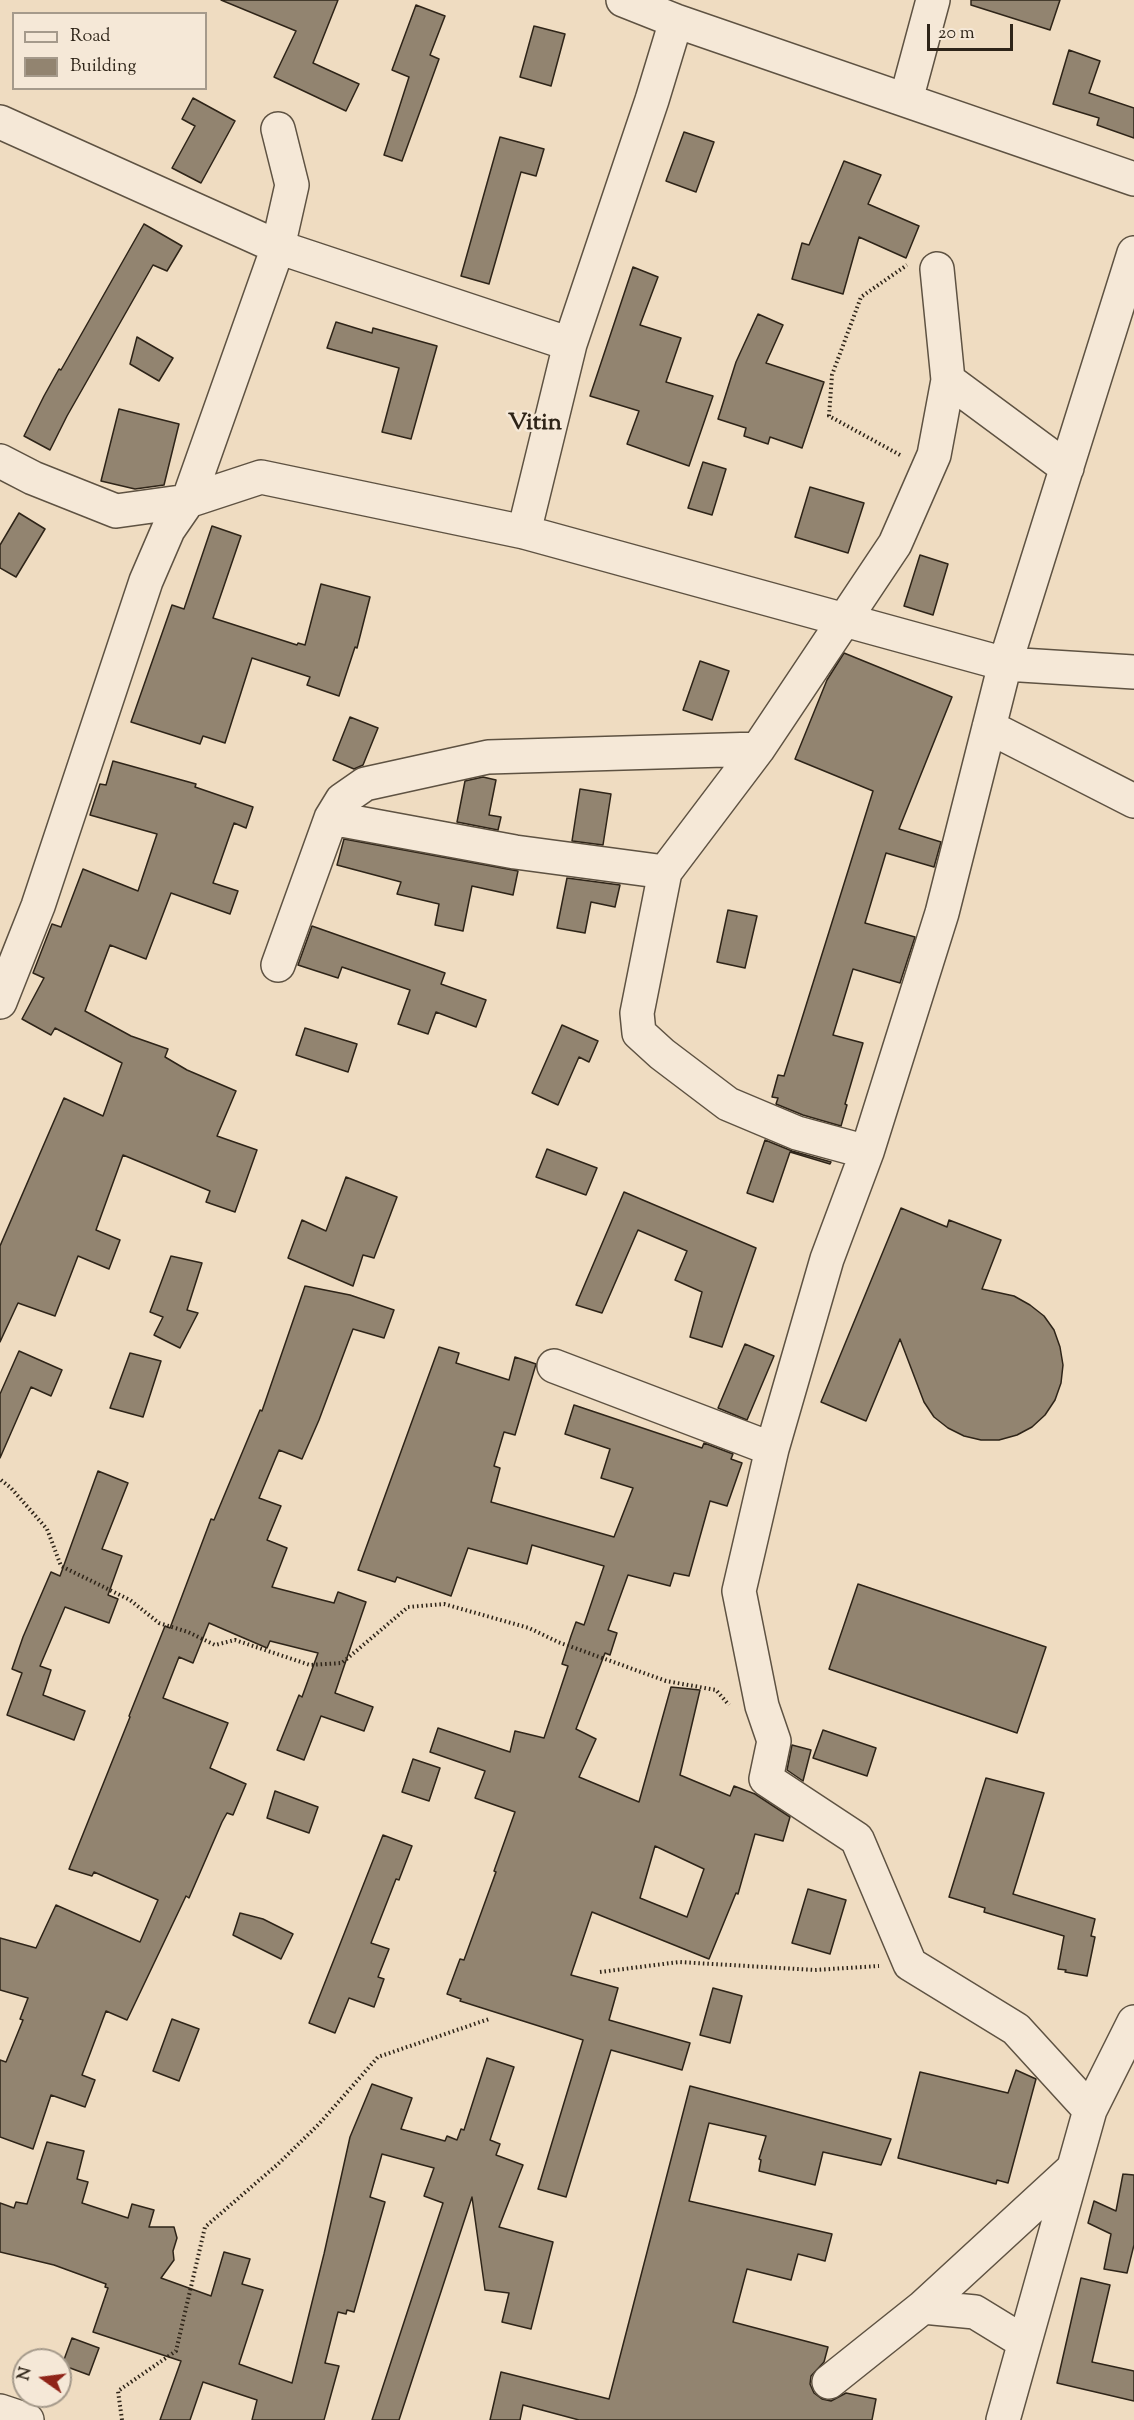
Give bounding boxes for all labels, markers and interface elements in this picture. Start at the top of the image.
legend [12,12,207,90]
scale bar [930,12,1016,50]
text: 20 m [938,21,975,47]
text: Road [70,24,110,50]
text: Building [70,54,136,80]
district label: Vitin [508,411,562,439]
north arrow [12,2348,72,2408]
text: N [13,2365,39,2383]

